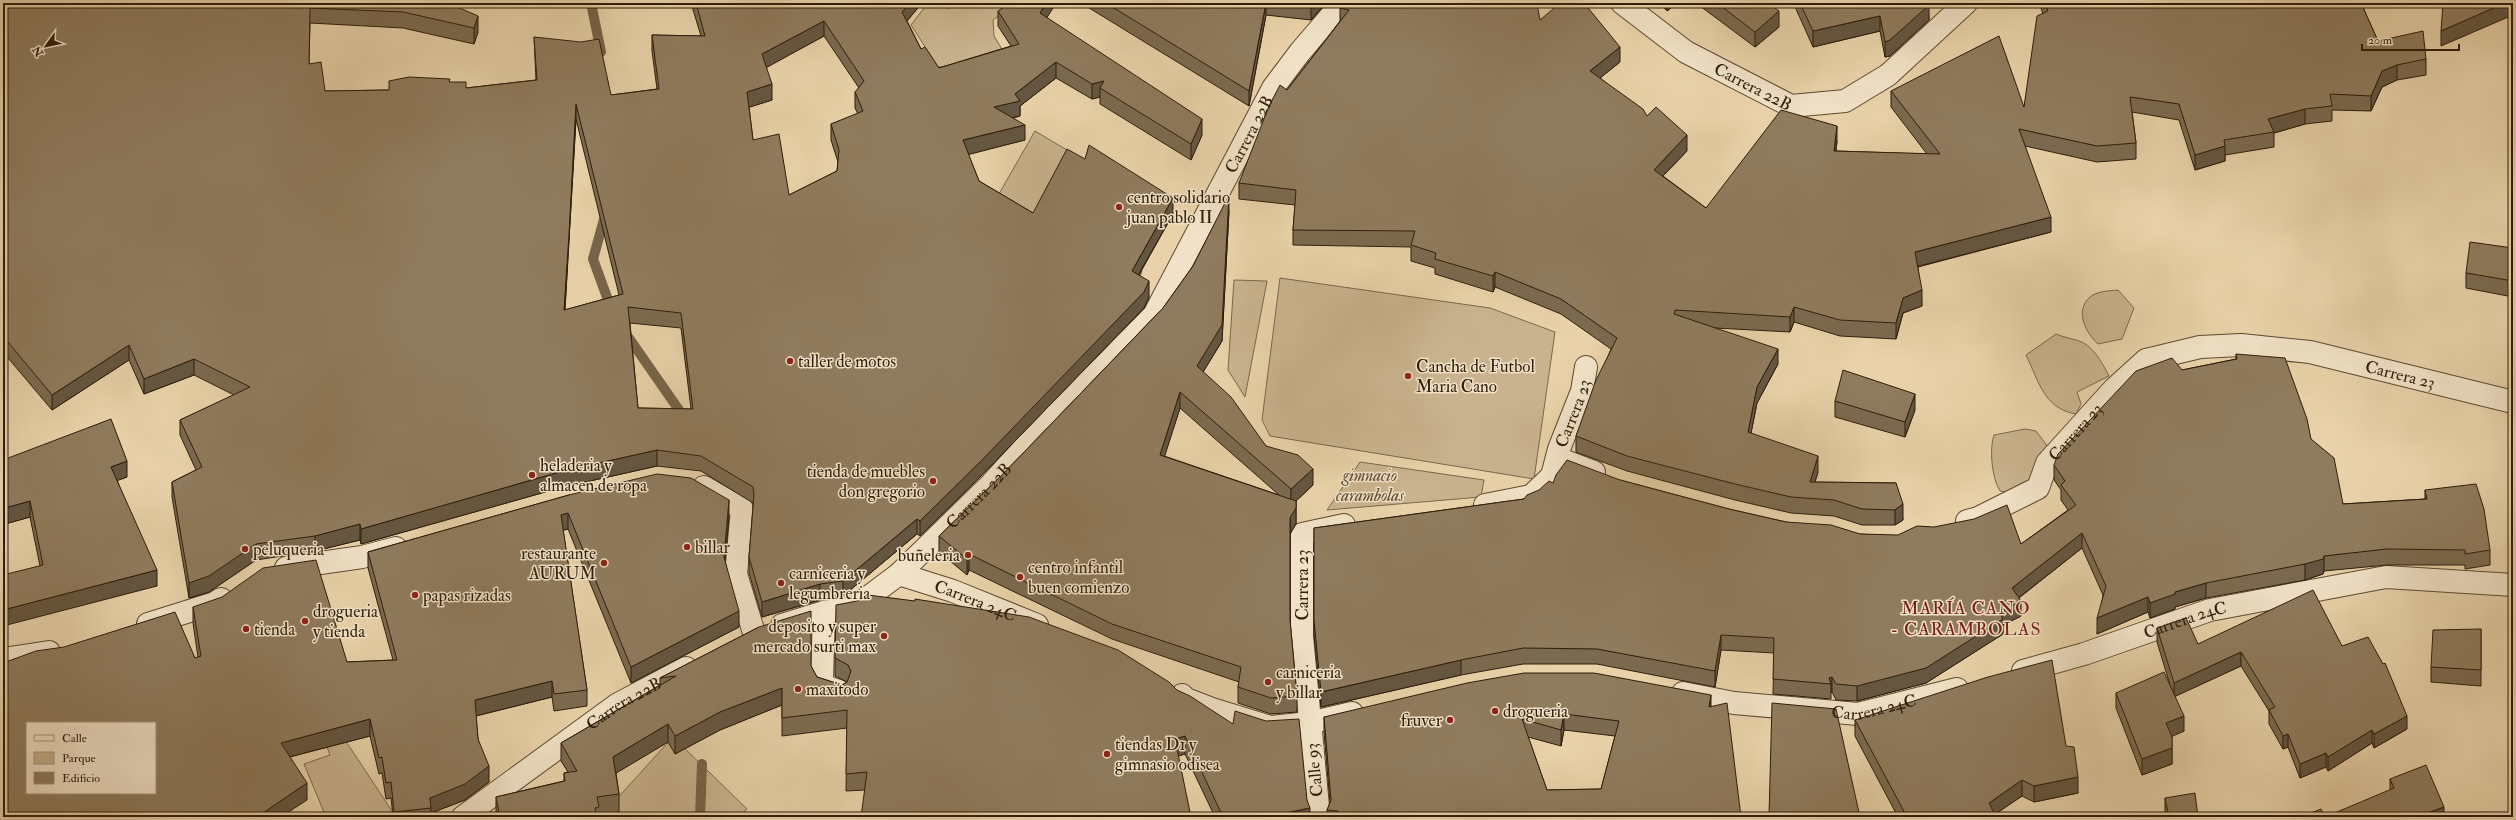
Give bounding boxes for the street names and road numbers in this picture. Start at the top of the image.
street label: Carrera 22B [1710,58,1795,116]
street label: Carrera 22B [1220,92,1278,177]
street label: Carrera 23 [2363,356,2437,393]
street label: Carrera 23 [1551,378,1595,451]
street label: Carrera 23 [2044,399,2107,466]
street label: Carrera 22B [942,459,1016,533]
street label: Carrera 23 [1292,549,1313,621]
street label: Carrera 24C [932,576,1019,627]
street label: Carrera 24C [2141,597,2228,643]
street label: Carrera 22B [582,673,665,735]
street label: Carrera 24C [1831,690,1919,725]
street label: Calle 93 [1301,742,1328,798]

